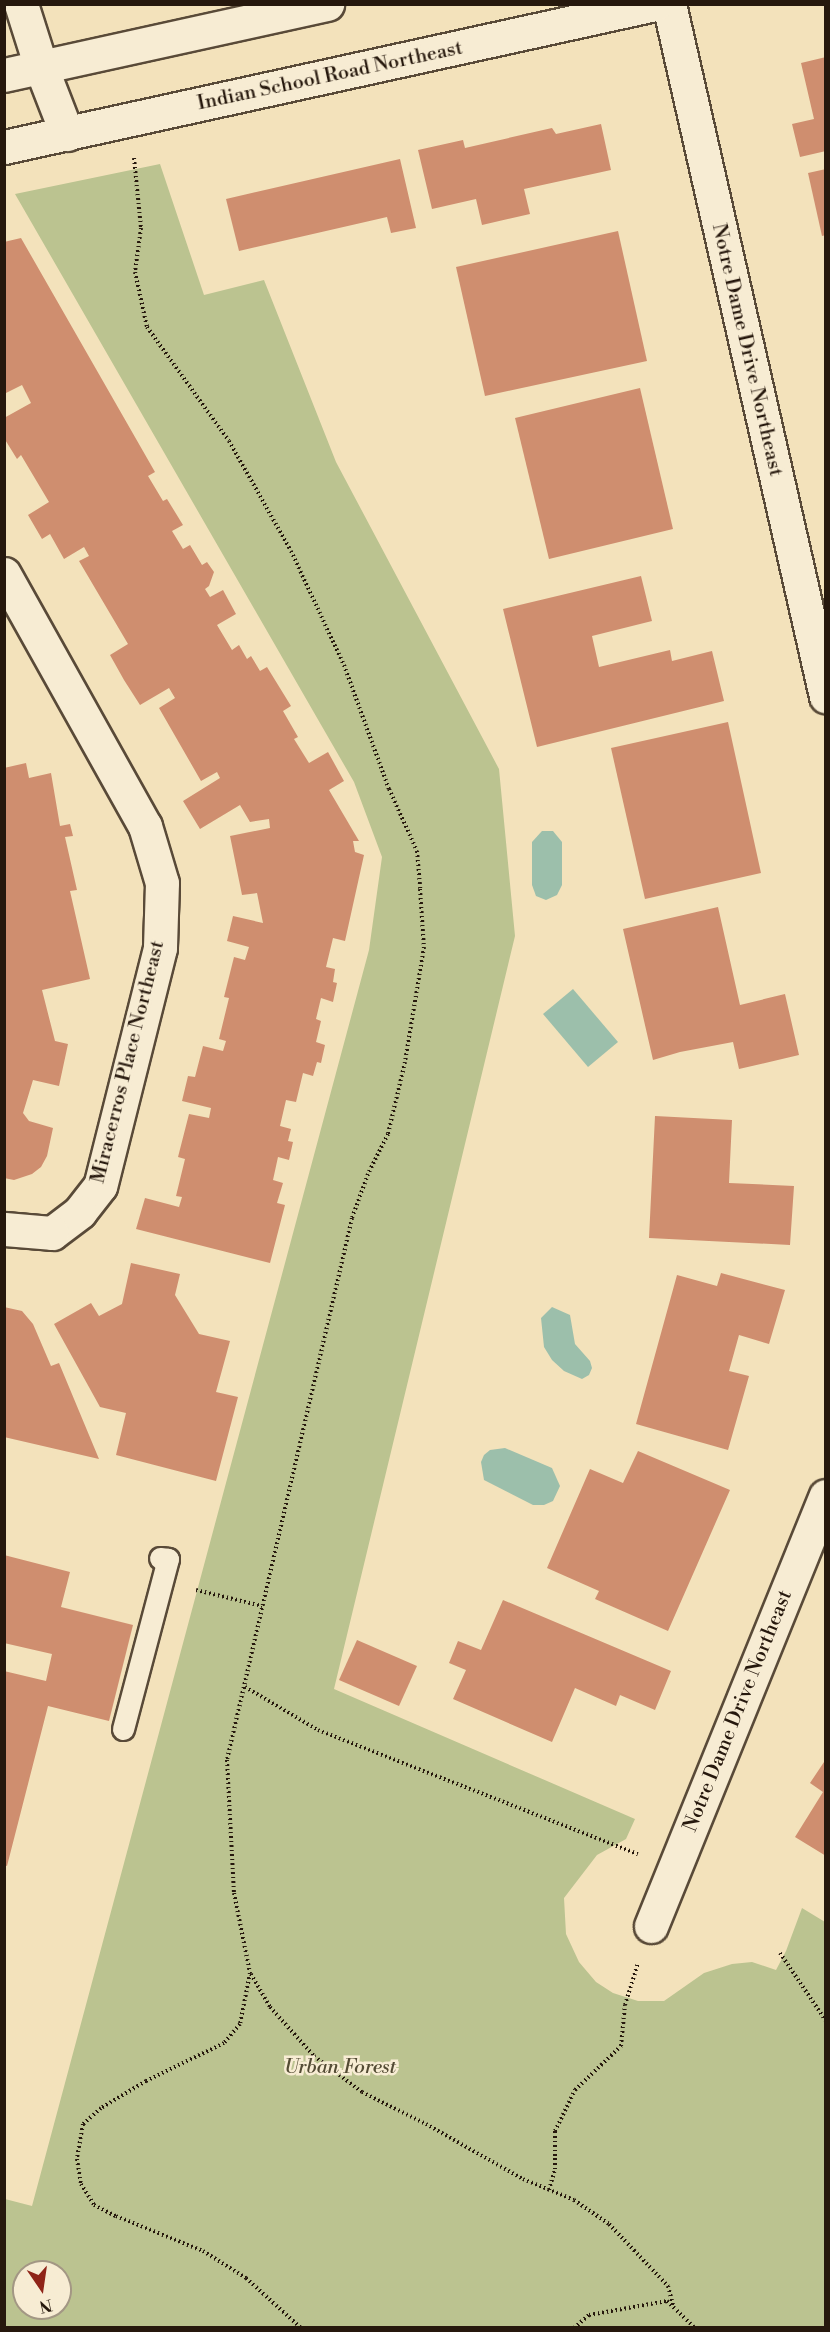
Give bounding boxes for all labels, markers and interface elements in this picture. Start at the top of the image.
street label: Indian School Road Northeast [195,36,465,116]
street label: Notre Dame Drive Northeast [706,221,788,479]
street label: Miracerros Place Northeast [86,938,170,1186]
street label: Notre Dame Drive Northeast [678,1587,798,1835]
park label: Urban Forest [284,2055,396,2079]
north arrow [12,2260,72,2320]
text: N [37,2294,54,2317]

